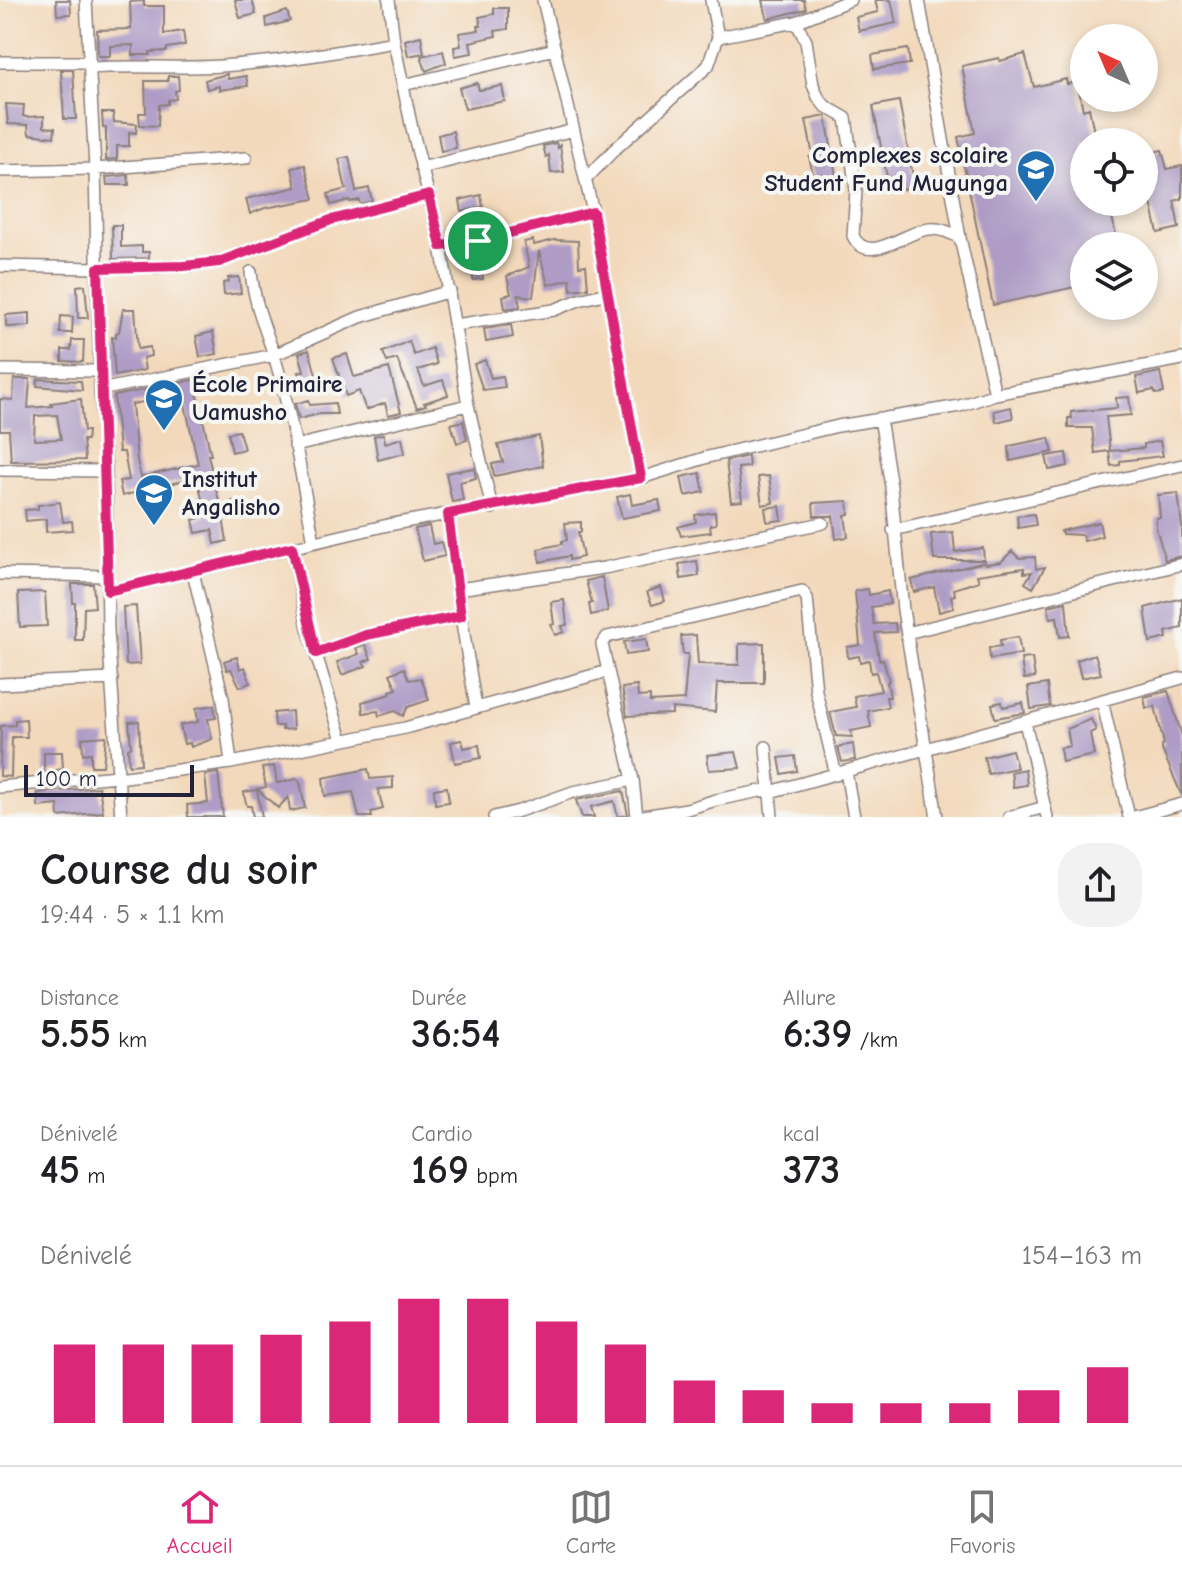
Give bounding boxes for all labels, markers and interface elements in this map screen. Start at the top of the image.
north arrow [1070,24,1158,112]
map controls [1070,24,1158,320]
button: locate [1070,128,1158,216]
place label: Complexes scolaire Student Fund Mugunga [765,141,1008,197]
school or university icon: Complexes scolaire Student Fund Mugunga [1015,148,1057,203]
pin [444,207,512,275]
icon: arrive [456,219,500,263]
button: layers [1070,232,1158,320]
place label: École Primaire Uamusho [192,370,343,426]
school or university icon: École Primaire Uamusho [143,377,185,432]
place label: Institut Angalisho [182,465,280,521]
school or university icon: Institut Angalisho [133,472,175,527]
scale bar [24,761,194,797]
text: 100 m [36,766,97,792]
button: share [1058,843,1142,927]
text: Course du soir [40,844,317,895]
text: 19:44 · 5 × 1.1 km [40,900,225,930]
text: Distance [40,985,119,1011]
text: Durée [411,985,467,1011]
text: Allure [783,985,836,1011]
text: 5.55 [40,1011,111,1057]
text: 36:54 [411,1011,500,1057]
text: 6:39 [783,1011,853,1057]
text: km [111,1027,147,1053]
text: /km [853,1027,898,1053]
text: Dénivelé [40,1121,118,1147]
text: Cardio [411,1121,473,1147]
text: kcal [783,1121,820,1147]
text: 45 [40,1147,80,1193]
text: 169 [411,1147,469,1193]
text: 373 [783,1147,840,1193]
text: m [80,1163,106,1189]
text: bpm [469,1163,518,1189]
text: Dénivelé [40,1241,132,1271]
text: 154–163 m [1022,1241,1142,1271]
tab: Accueil [167,1485,233,1559]
tab: Carte [566,1485,616,1559]
tab: Favoris [949,1485,1015,1559]

